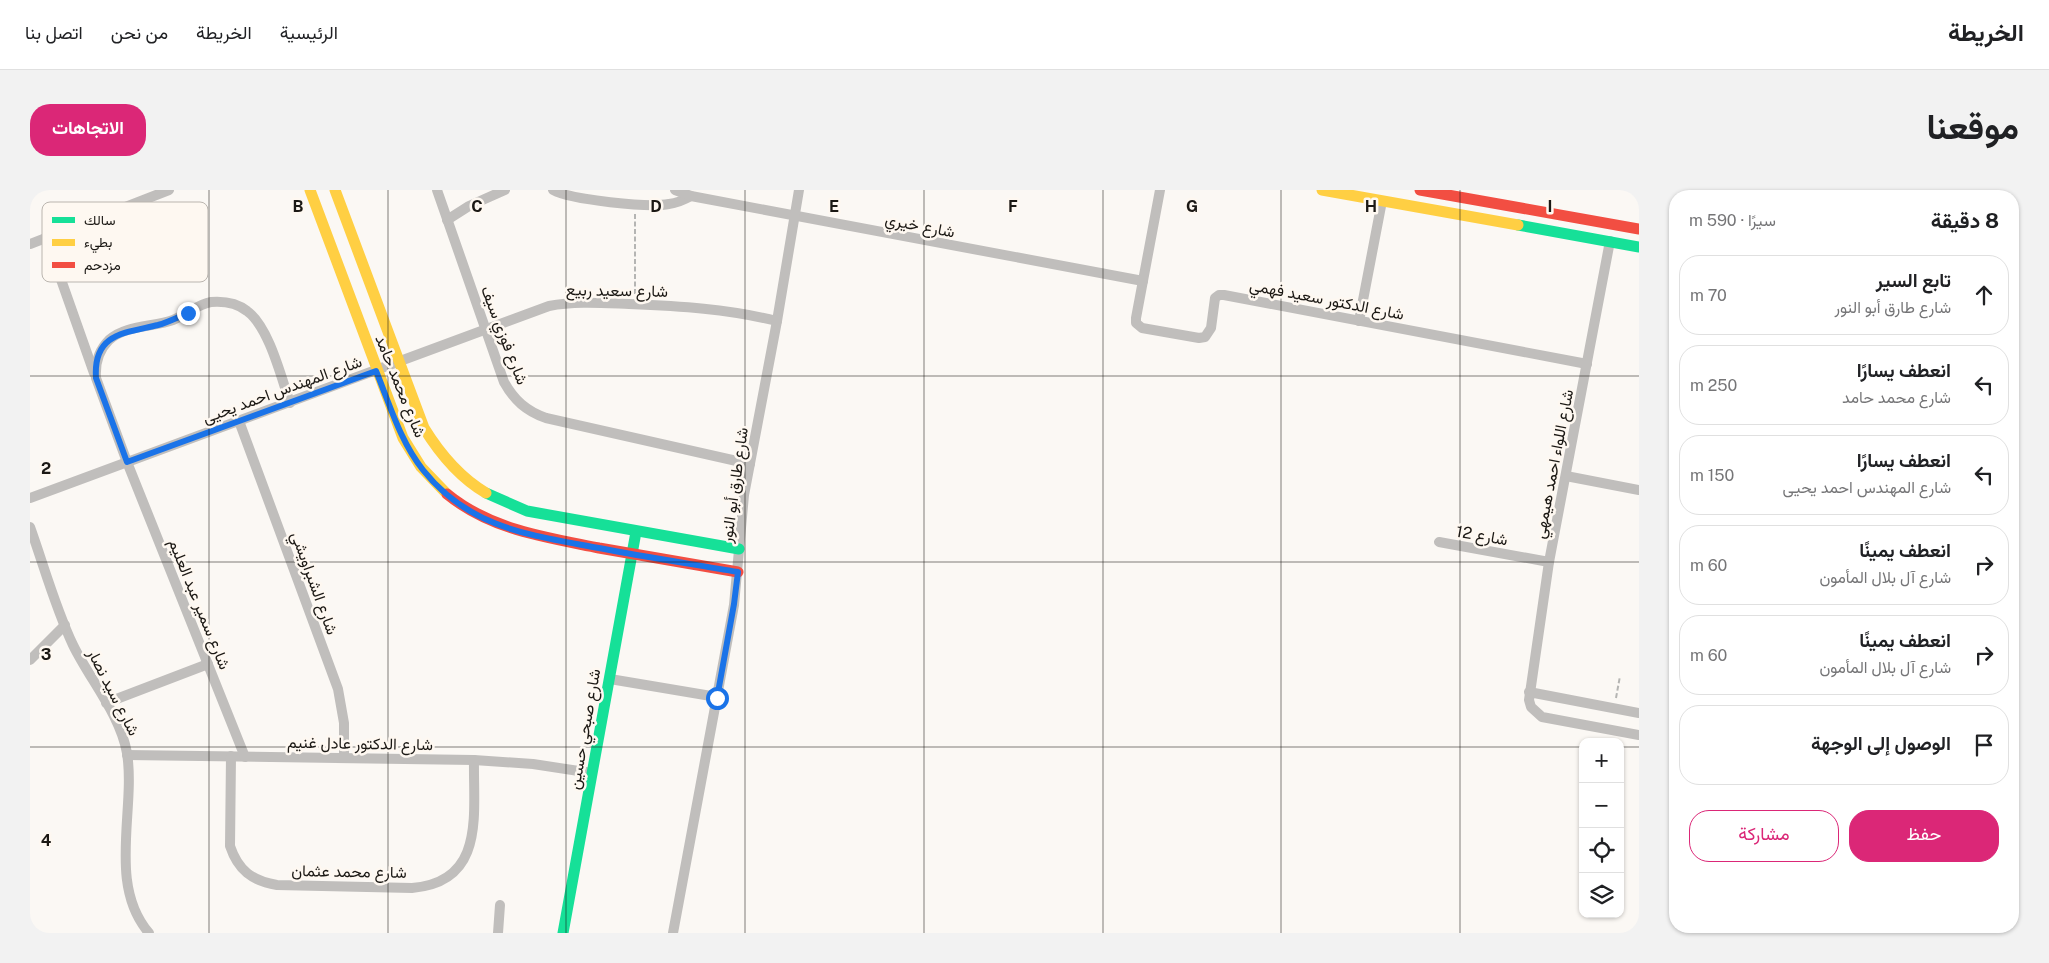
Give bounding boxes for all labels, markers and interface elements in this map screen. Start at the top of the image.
text: الخريطة [1948,18,2024,46]
text: اتصل بنا [25,22,83,43]
text: من نحن [111,22,168,43]
text: الخريطة [196,22,252,43]
text: الرئيسية [280,22,338,43]
button: الاتجاهات [30,104,146,156]
text: موقعنا [1926,106,2019,147]
text: B [293,197,304,216]
text: C [471,197,483,216]
text: D [650,197,662,216]
text: E [829,197,839,216]
text: F [1008,197,1018,216]
text: G [1186,197,1198,216]
text: H [1365,197,1377,216]
text: I [1548,197,1552,216]
legend [42,202,208,282]
text: 8 دقيقة [1931,208,1999,233]
street label: شارع خيري [883,209,956,245]
text: سيرًا · 590 m [1689,211,1776,230]
text: سالك [84,212,115,228]
text: بطيء [84,234,112,254]
text: مزدحم [84,257,121,274]
text: تابع السير [1876,269,1951,291]
street label: شارع الدكتور سعيد فهمي [1247,275,1406,328]
street label: شارع سعيد ربيع [566,280,668,303]
icon: ahead [1970,281,1998,309]
street label: شارع فوزي سيف [473,283,532,389]
text: 70 m [1690,286,1727,305]
text: شارع طارق أبو النور [1835,298,1951,317]
route end [177,302,200,325]
street label: شارع محمد حامد [369,332,430,441]
street label: شارع المهندس احمد يحيى [200,352,365,429]
text: انعطف يسارًا [1857,359,1951,381]
icon: left [1970,371,1998,399]
text: 250 m [1690,376,1737,395]
street label: شارع اللواء احمد هيمهي [1530,388,1581,541]
text: شارع محمد حامد [1842,388,1951,407]
street label: شارع طارق أبو النور [717,426,754,545]
text: انعطف يسارًا [1857,449,1951,471]
text: 2 [41,459,51,478]
icon: left [1970,461,1998,489]
text: 150 m [1690,466,1734,485]
text: شارع المهندس احمد يحيى [1783,478,1951,497]
street label: شارع 12 [1454,522,1509,551]
street label: شارع الشبراويشي [283,529,342,639]
street label: شارع سمير عبد العليم [163,536,234,673]
text: انعطف يمينًا [1859,539,1951,561]
icon: right [1970,551,1998,579]
text: 60 m [1690,556,1727,575]
text: شارع آل بلال المأمون [1819,568,1951,587]
text: انعطف يمينًا [1859,629,1951,651]
icon: right [1970,641,1998,669]
text: 3 [41,645,51,664]
street label: شارع سيد نصار [81,645,144,740]
text: 60 m [1690,646,1727,665]
text: شارع آل بلال المأمون [1819,658,1951,677]
street label: شارع صبحي حسين [565,667,608,792]
route start [706,687,729,710]
icon: arrive [1970,731,1998,759]
text: الوصول إلى الوجهة [1811,732,1951,754]
street label: شارع الدكتور عادل غنيم [287,733,433,756]
map controls [1579,738,1624,918]
button: + [1579,738,1624,783]
button: − [1579,783,1624,828]
button: مشاركة [1689,810,1839,862]
button: حفظ [1849,810,1999,862]
button: locate [1579,828,1624,873]
text: 4 [41,831,52,850]
street label: شارع محمد عثمان [291,861,407,884]
button: layers [1579,873,1624,918]

